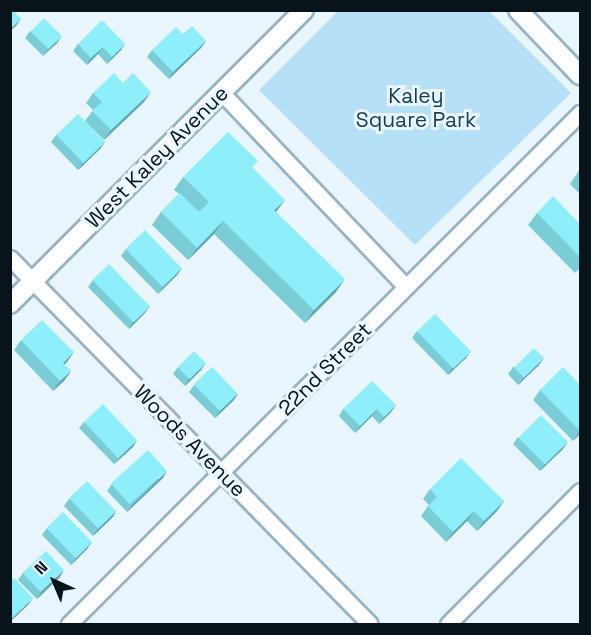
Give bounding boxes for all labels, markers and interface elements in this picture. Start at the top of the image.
street label: West Kaley Avenue [80,80,234,234]
park label: Kaley Square Park [356,83,476,133]
street label: 22nd Street [273,317,377,421]
street label: Woods Avenue [129,380,251,502]
north arrow [24,551,84,611]
text: N [30,556,52,579]

